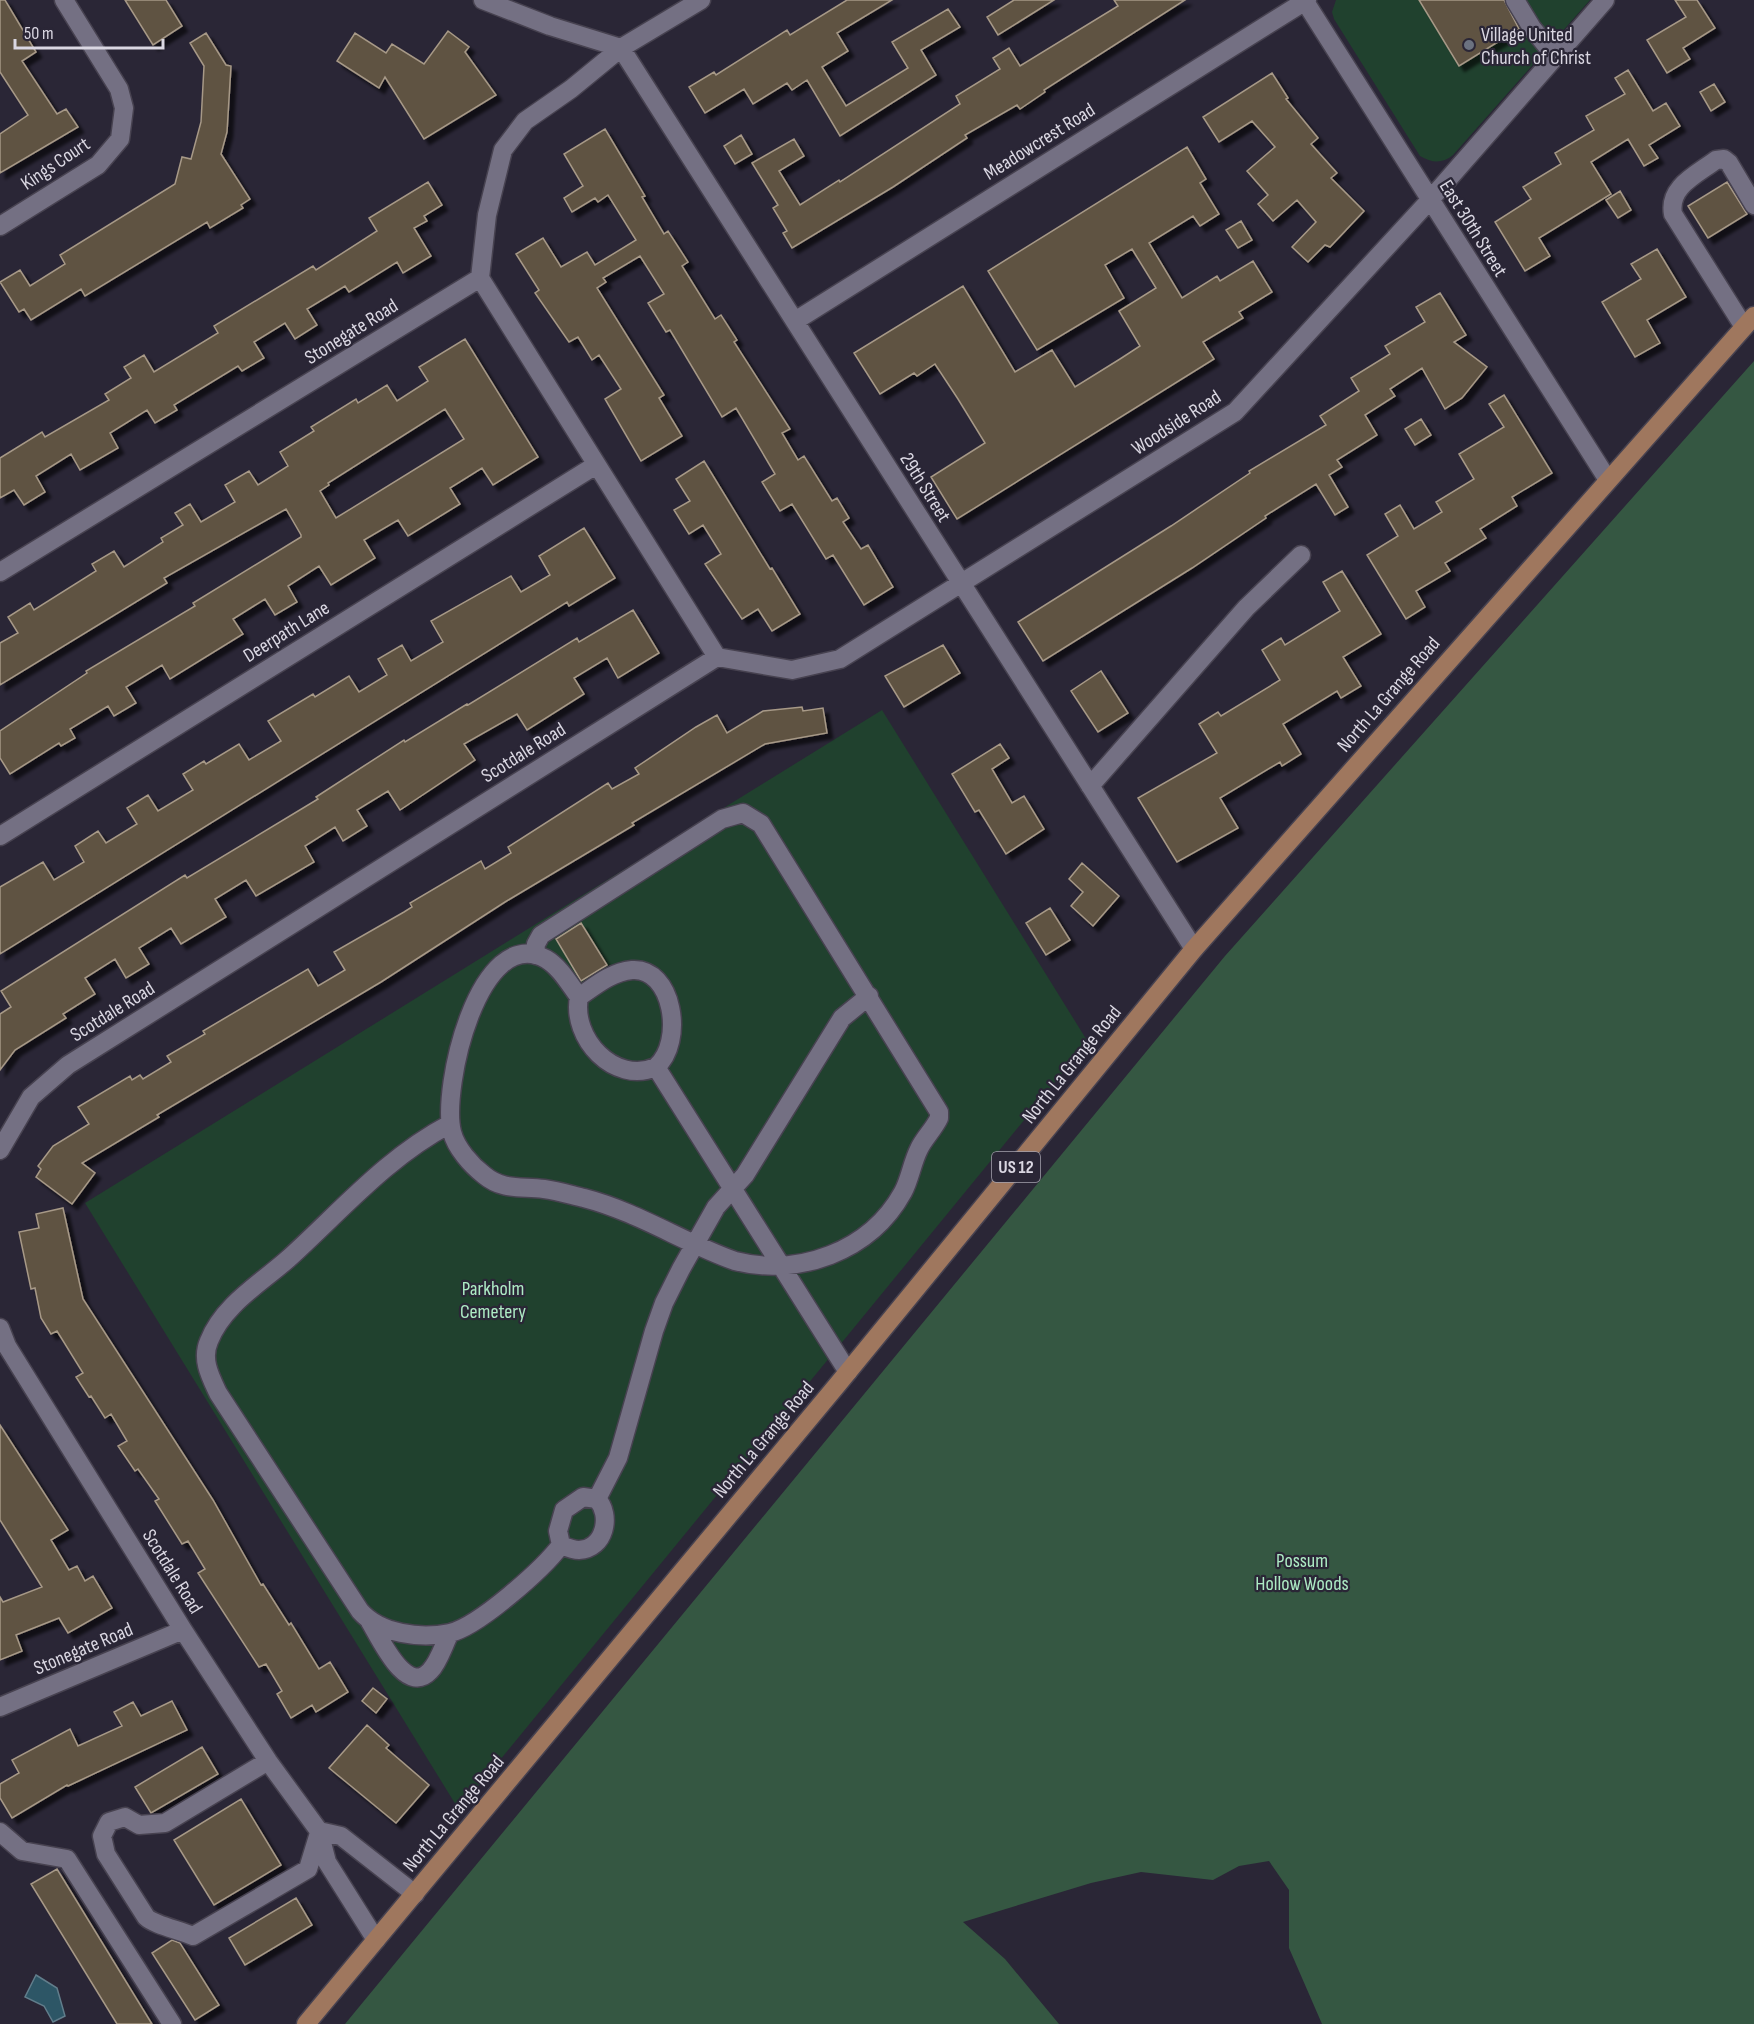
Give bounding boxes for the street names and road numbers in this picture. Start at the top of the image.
street label: Meadowcrest Road [980,98,1099,186]
street label: Kings Court [17,132,95,196]
street label: East 30th Street [1434,176,1512,281]
street label: Stonegate Road [301,294,403,370]
street label: Woodside Road [1127,385,1226,461]
street label: 29th Street [894,448,956,527]
street label: Deerpath Lane [239,596,334,668]
street label: North La Grange Road [1332,632,1445,757]
street label: Scotdale Road [477,717,570,788]
street label: Scotdale Road [66,976,159,1047]
street label: North La Grange Road [1017,1001,1127,1128]
road number: US 12 [992,1152,1040,1182]
street label: North La Grange Road [708,1376,819,1503]
street label: Scotdale Road [137,1525,208,1618]
street label: Stonegate Road [30,1617,137,1681]
street label: North La Grange Road [398,1750,509,1877]

